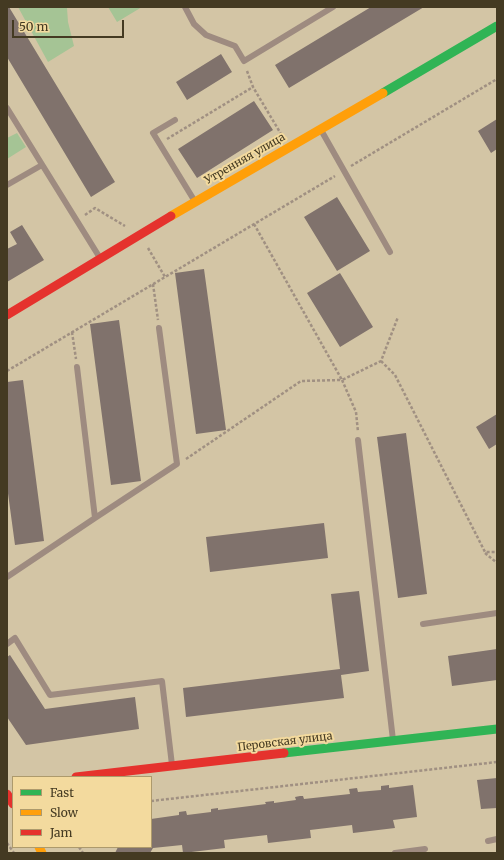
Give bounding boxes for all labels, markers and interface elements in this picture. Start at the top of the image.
scale bar [14,12,126,38]
text: 50 m [19,19,48,34]
street label: Утренняя улица [202,131,288,187]
street label: Перовская улица [237,730,333,754]
legend [12,776,152,848]
text: Fast [50,785,74,800]
text: Slow [50,805,78,820]
text: Jam [50,825,72,840]

